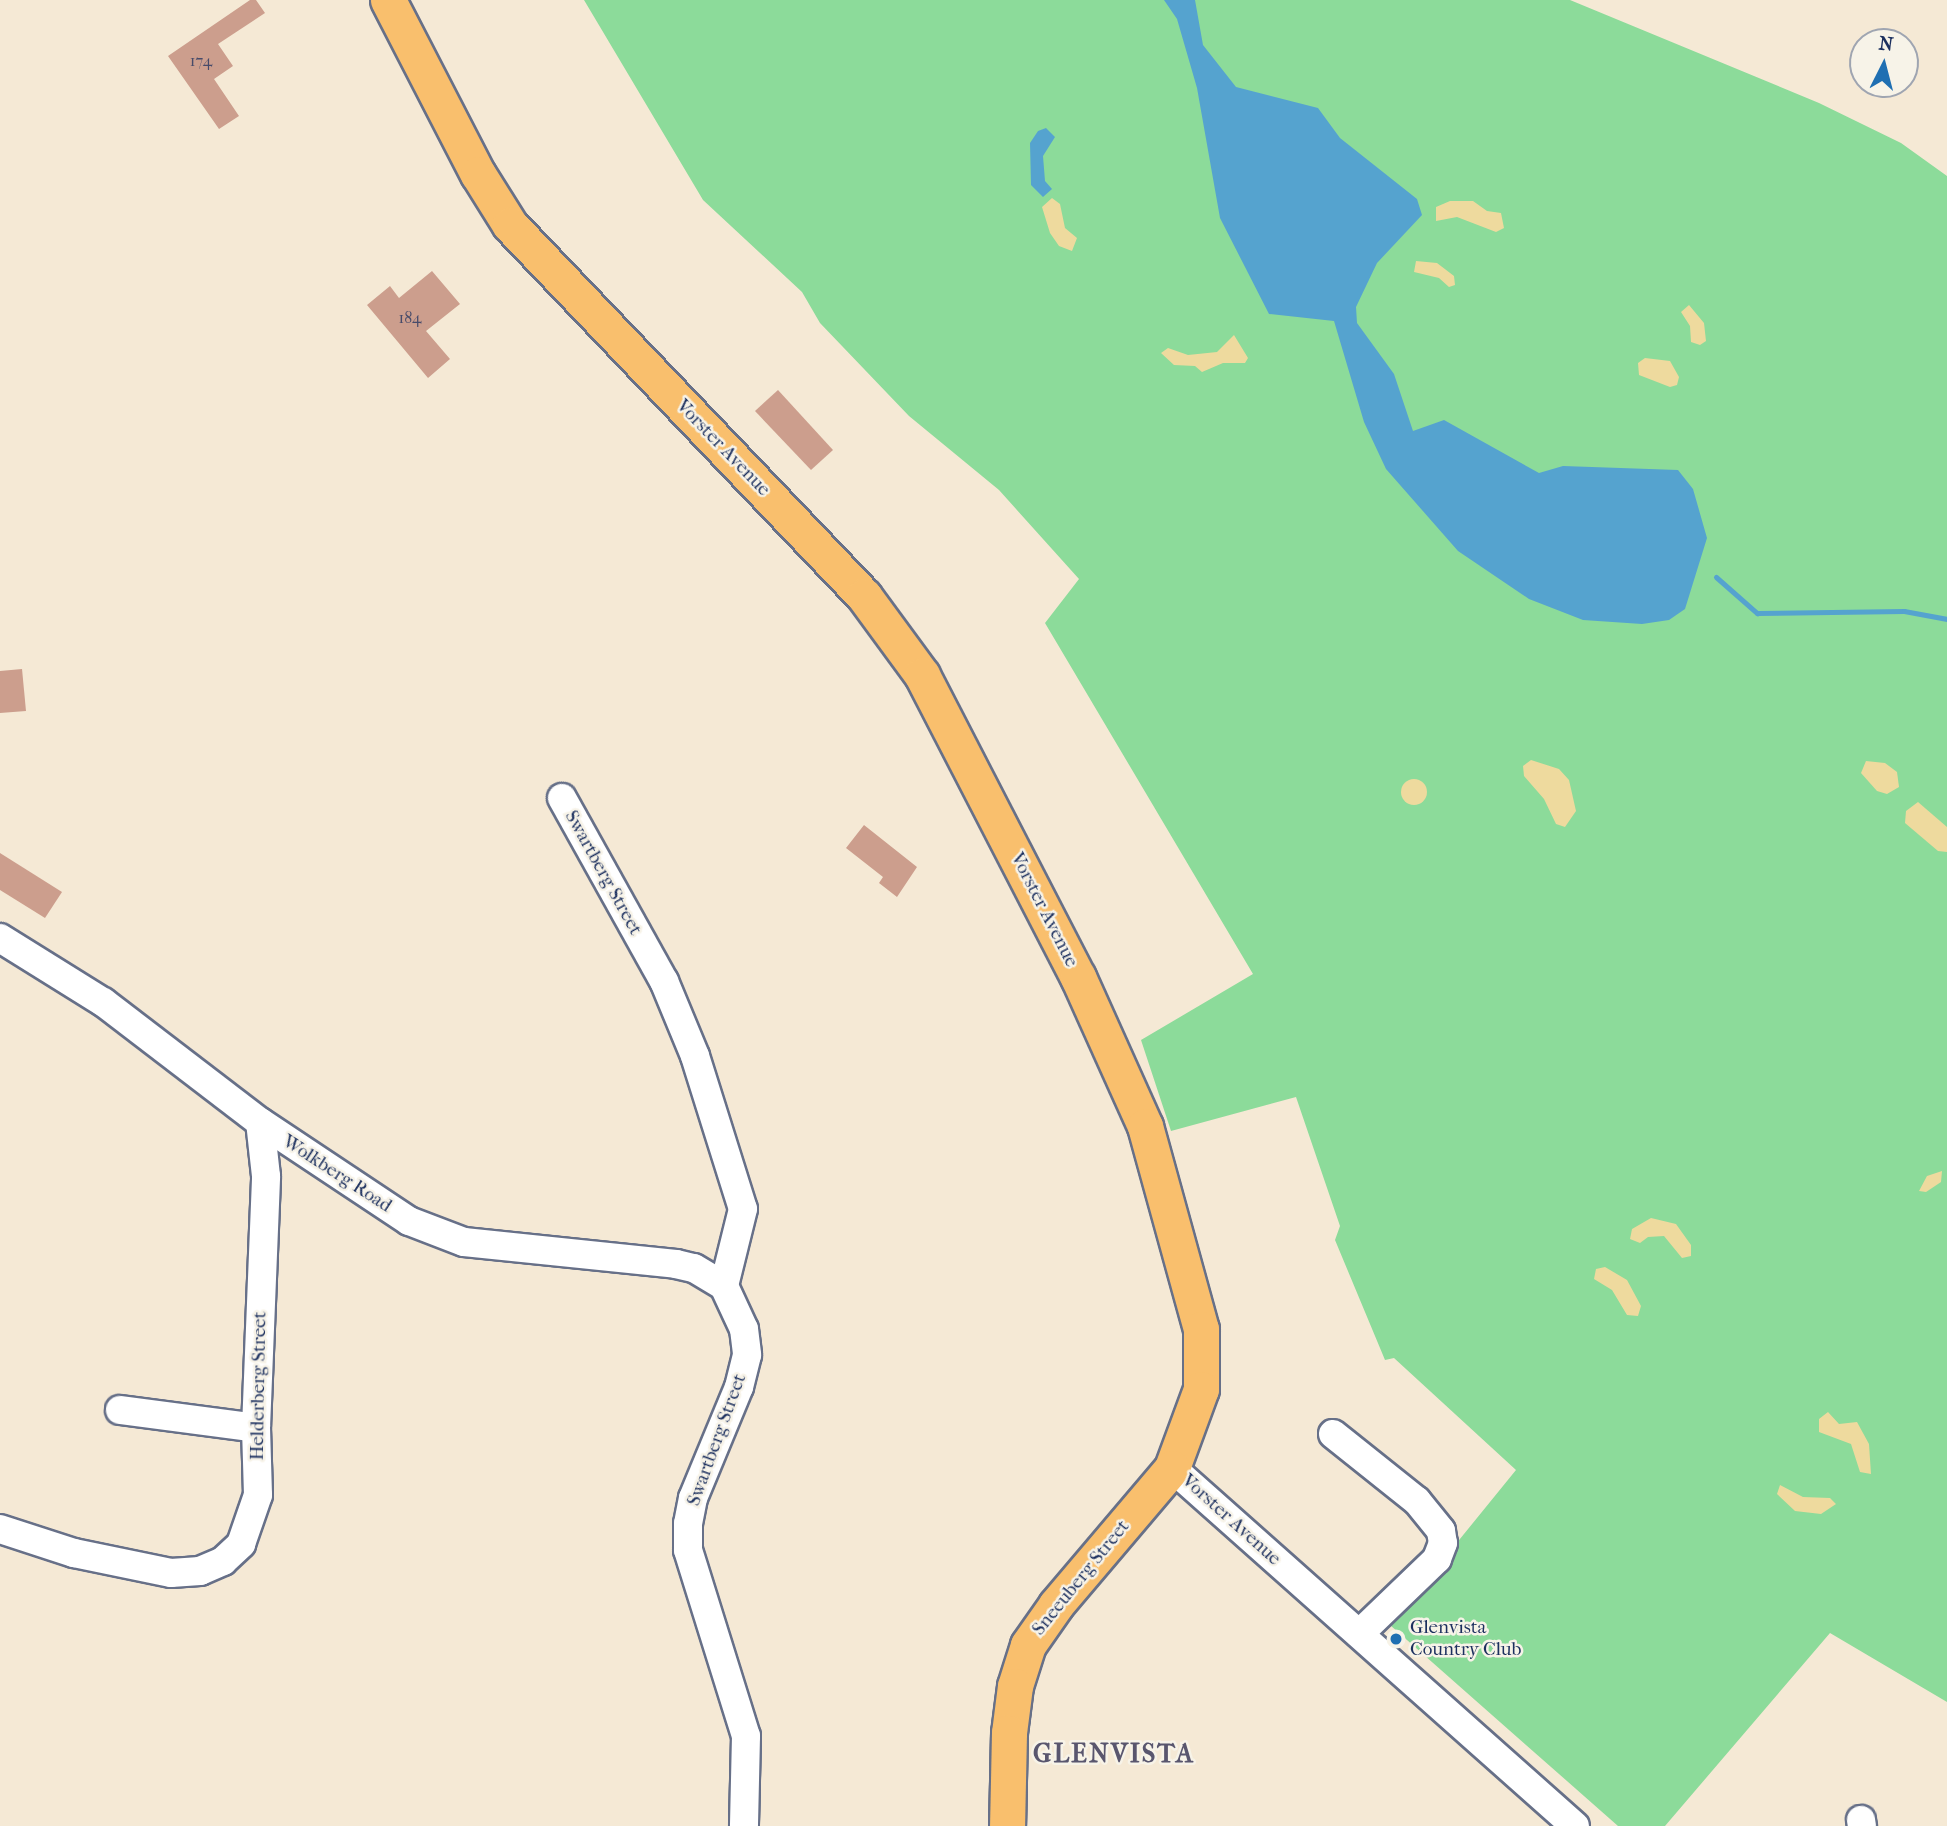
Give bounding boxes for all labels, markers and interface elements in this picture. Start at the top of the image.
north arrow [1849,28,1919,98]
text: N [1878,32,1894,56]
house number: 174 [190,51,212,71]
house number: 184 [398,308,422,328]
street label: Vorster Avenue [671,395,775,501]
street label: Swartberg Street [559,807,647,939]
street label: Vorster Avenue [1005,849,1083,971]
street label: Wolkberg Road [278,1130,396,1218]
street label: Helderberg Street [246,1311,272,1461]
street label: Swartberg Street [683,1371,751,1509]
street label: Vorster Avenue [1177,1470,1285,1570]
street label: Sneeuberg Street [1028,1516,1134,1640]
place label: Glenvista Country Club [1410,1617,1521,1661]
marker: Glenvista Country Club [1388,1631,1404,1647]
district label: GLENVISTA [1034,1738,1194,1770]

